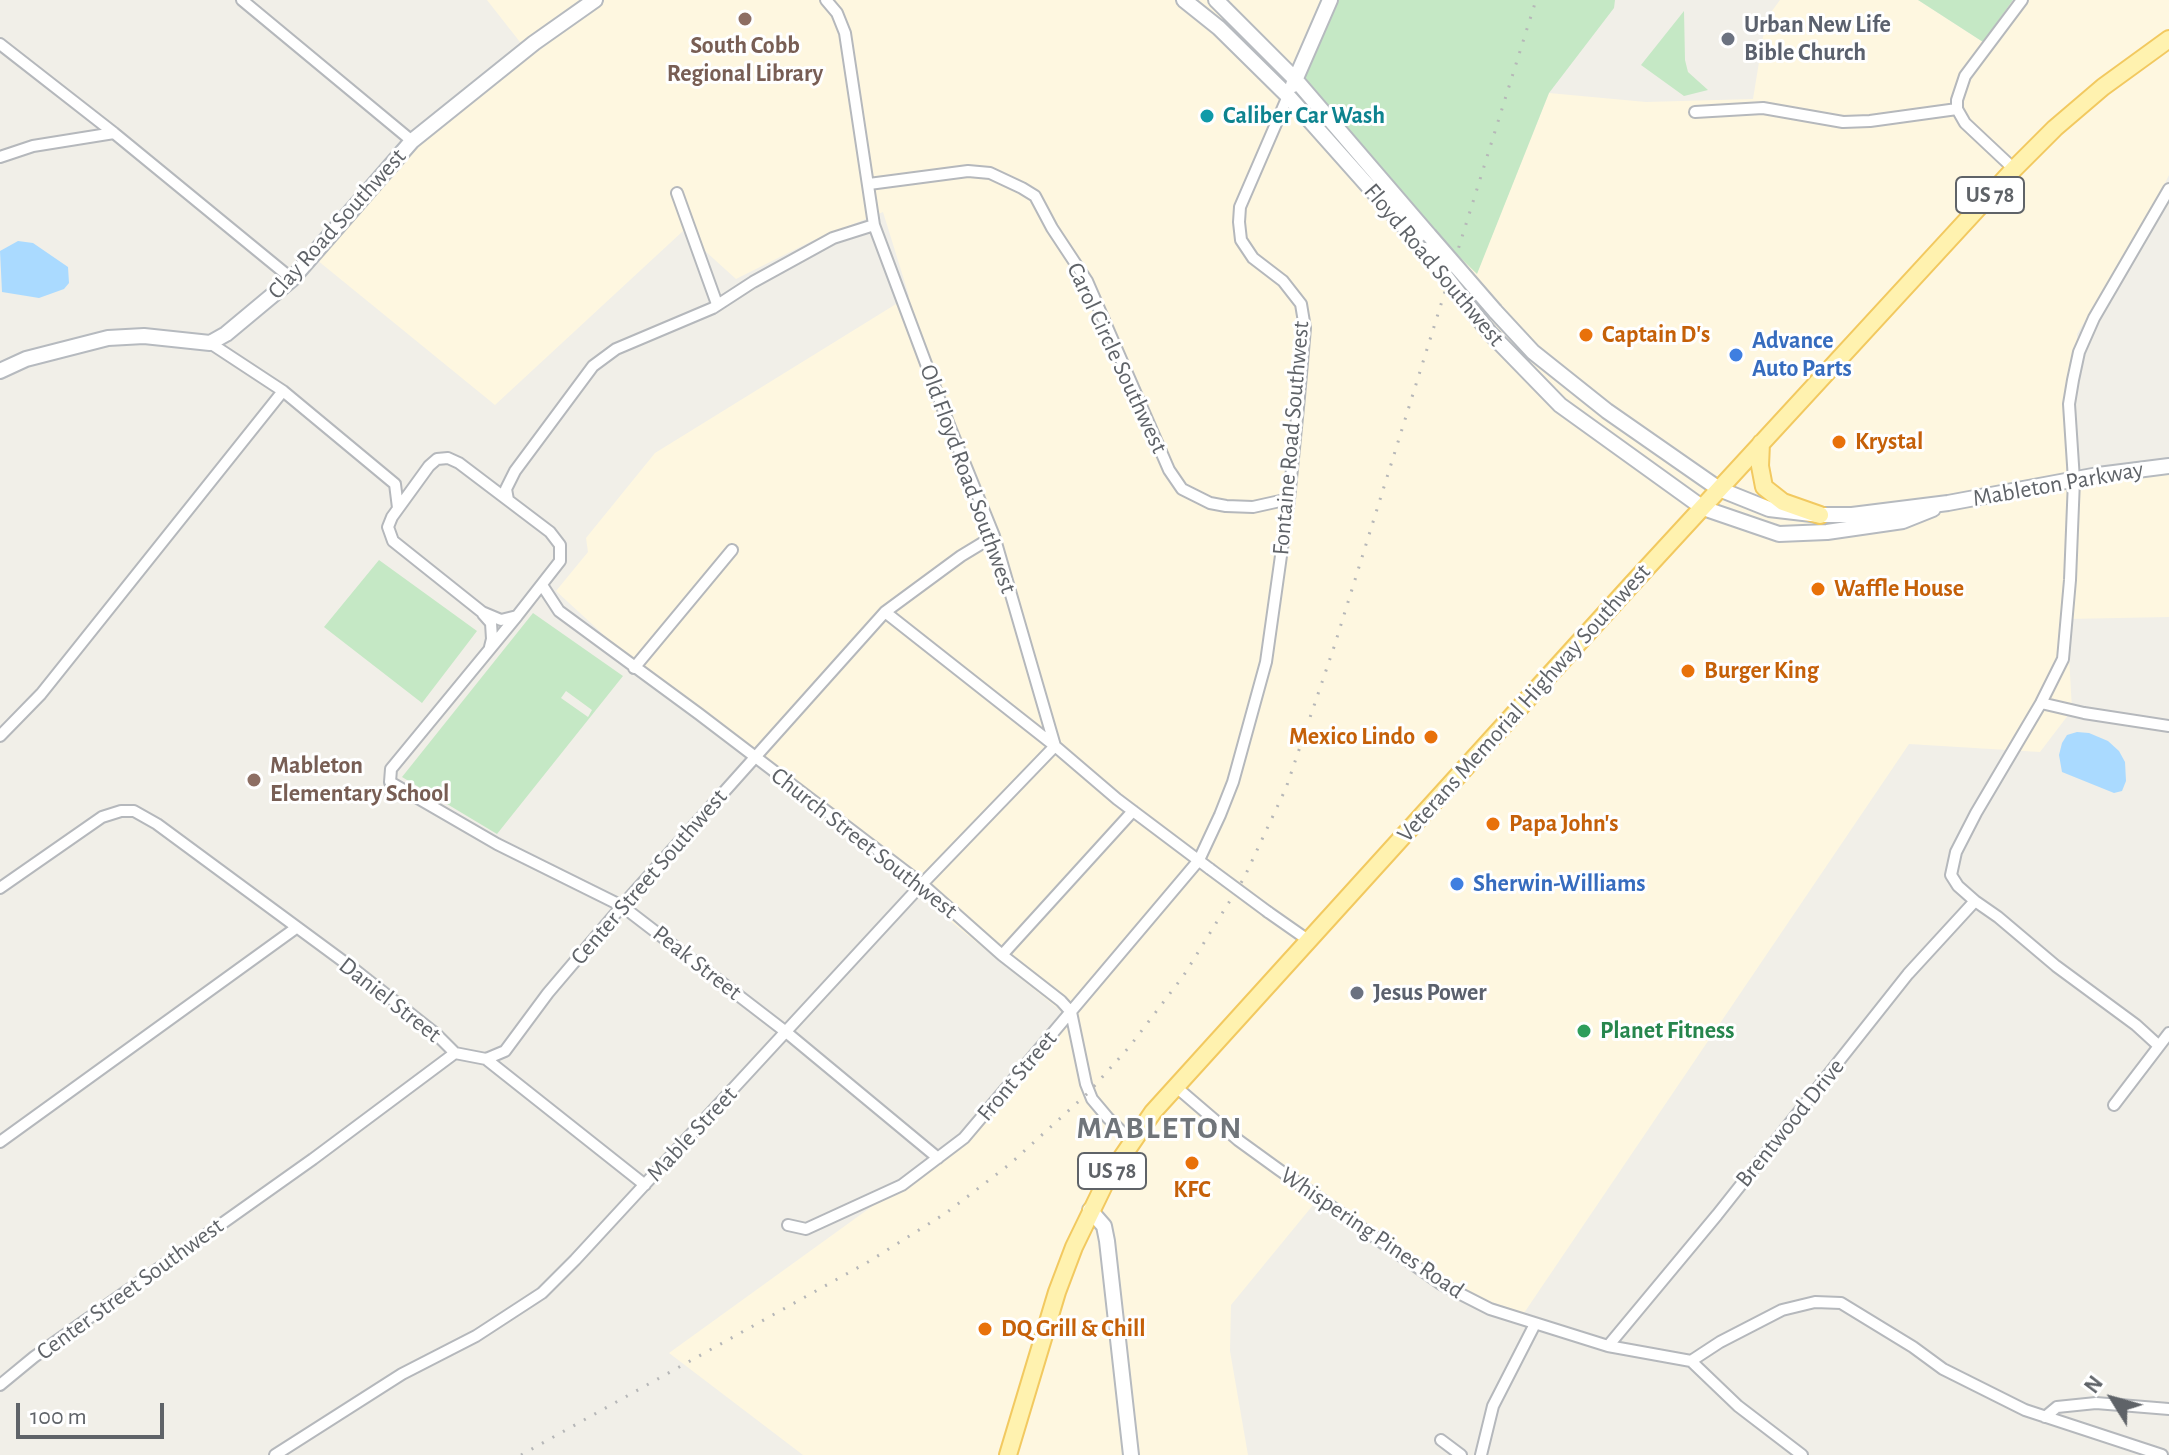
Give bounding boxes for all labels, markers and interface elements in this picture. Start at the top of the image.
marker: South Cobb Regional Library [736,10,754,28]
place label: Urban New Life Bible Church [1744,11,1891,67]
marker: Urban New Life Bible Church [1719,30,1737,48]
place label: South Cobb Regional Library [667,32,823,88]
place label: Caliber Car Wash [1223,102,1385,130]
marker: Caliber Car Wash [1198,107,1216,125]
street label: Clay Road Southwest [262,143,412,305]
road number: US 78 [1956,177,2024,213]
street label: Floyd Road Southwest [1357,178,1511,352]
street label: Carol Circle Southwest [1060,258,1174,458]
street label: Fontaine Road Southwest [1266,320,1316,556]
place label: Captain D's [1602,321,1710,349]
marker: Captain D's [1577,326,1595,344]
place label: Advance Auto Parts [1752,327,1852,383]
marker: Advance Auto Parts [1727,346,1745,364]
street label: Old Floyd Road Southwest [913,361,1023,597]
place label: Krystal [1855,428,1923,456]
marker: Krystal [1830,433,1848,451]
street label: Mableton Parkway [1971,455,2145,513]
street label: Veterans Memorial Highway Southwest [1391,558,1657,848]
place label: Waffle House [1834,575,1964,603]
marker: Waffle House [1809,580,1827,598]
place label: Burger King [1704,657,1819,685]
marker: Burger King [1679,662,1697,680]
place label: Mexico Lindo [1289,723,1415,751]
marker: Mexico Lindo [1422,728,1440,746]
place label: Mableton Elementary School [270,752,449,808]
street label: Church Street Southwest [765,761,963,925]
marker: Mableton Elementary School [245,771,263,789]
street label: Center Street Southwest [565,783,733,971]
place label: Papa John's [1509,810,1618,838]
marker: Papa John's [1484,815,1502,833]
place label: Sherwin-Williams [1473,870,1646,898]
marker: Sherwin-Williams [1448,875,1466,893]
street label: Peak Street [647,919,747,1007]
street label: Daniel Street [333,951,447,1049]
place label: Jesus Power [1373,979,1487,1007]
marker: Jesus Power [1348,984,1366,1002]
place label: Planet Fitness [1600,1017,1735,1045]
marker: Planet Fitness [1575,1022,1593,1040]
street label: Front Street [971,1025,1063,1127]
street label: Brentwood Drive [1729,1053,1851,1193]
street label: Mable Street [641,1080,743,1188]
district label: MABLETON [1076,1109,1244,1147]
road number: US 78 [1078,1153,1146,1189]
marker: KFC [1183,1154,1201,1172]
street label: Whispering Pines Road [1275,1161,1469,1305]
place label: KFC [1173,1176,1211,1204]
street label: Center Street Southwest [31,1212,229,1366]
place label: DQ Grill & Chill [1001,1315,1146,1343]
marker: DQ Grill & Chill [976,1320,994,1338]
north arrow [2073,1359,2153,1439]
text: N [2080,1372,2107,1397]
scale bar [20,1387,168,1437]
text: 100 m [30,1405,87,1429]

